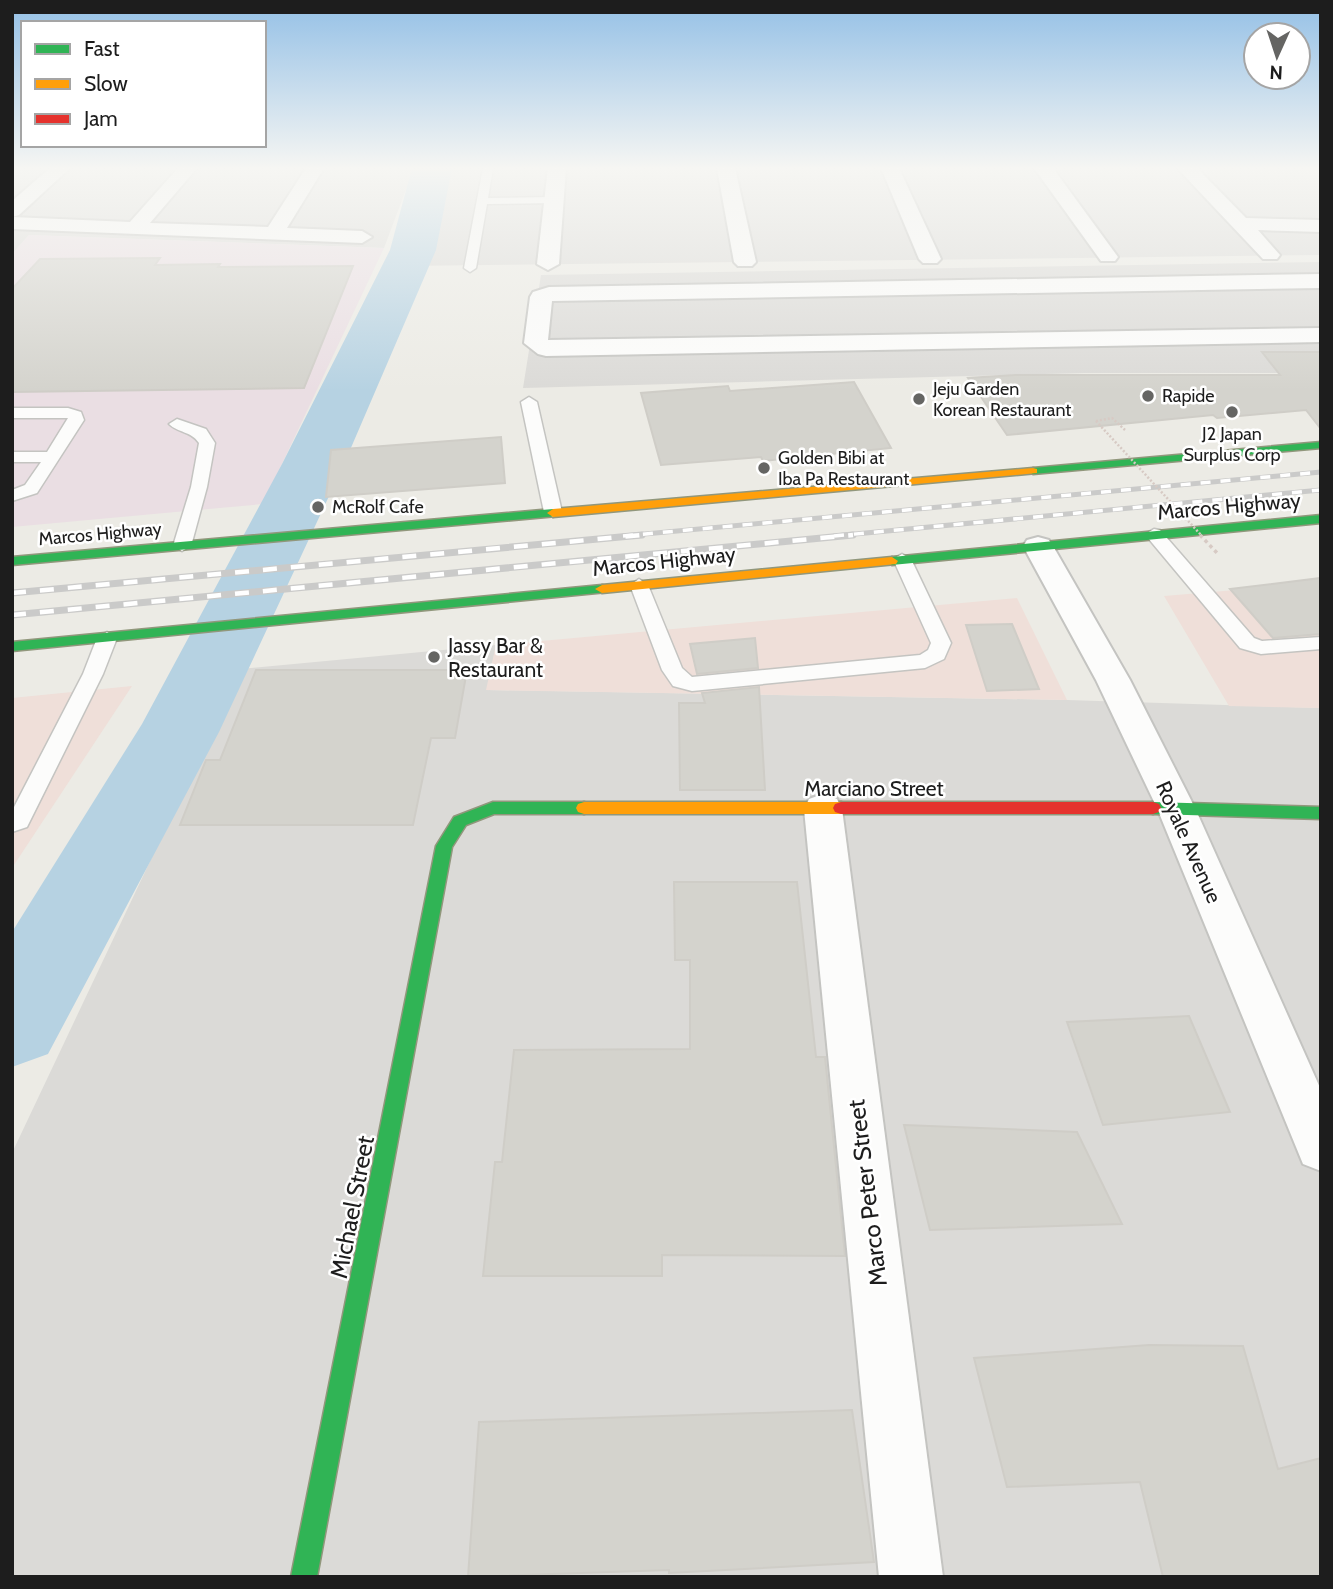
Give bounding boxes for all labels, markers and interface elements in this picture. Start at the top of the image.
legend [21,21,266,147]
north arrow [1242,21,1312,91]
text: Fast [84,36,120,61]
text: N [1269,61,1283,84]
text: Slow [84,71,128,96]
text: Jam [83,106,118,131]
place label: Jeju Garden Korean Restaurant [932,378,1071,421]
place label: Rapide [1162,385,1214,407]
marker: Rapide [1140,388,1156,404]
marker: Jeju Garden Korean Restaurant [911,391,927,407]
marker: J2 Japan Surplus Corp [1224,404,1240,420]
place label: J2 Japan Surplus Corp [1183,423,1281,466]
place label: Golden Bibi at Iba Pa Restaurant [778,447,909,490]
marker: Golden Bibi at Iba Pa Restaurant [756,460,772,476]
street label: Marcos Highway [1156,487,1302,525]
place label: McRolf Cafe [332,496,424,518]
marker: McRolf Cafe [310,499,326,515]
street label: Marcos Highway [38,518,162,550]
street label: Marcos Highway [591,541,737,581]
place label: Jassy Bar & Restaurant [447,633,543,682]
marker: Jassy Bar & Restaurant [426,649,442,665]
street label: Marciano Street [804,776,944,801]
street label: Royale Avenue [1151,777,1227,907]
street label: Marco Peter Street [841,1098,893,1288]
street label: Michael Street [324,1133,380,1281]

